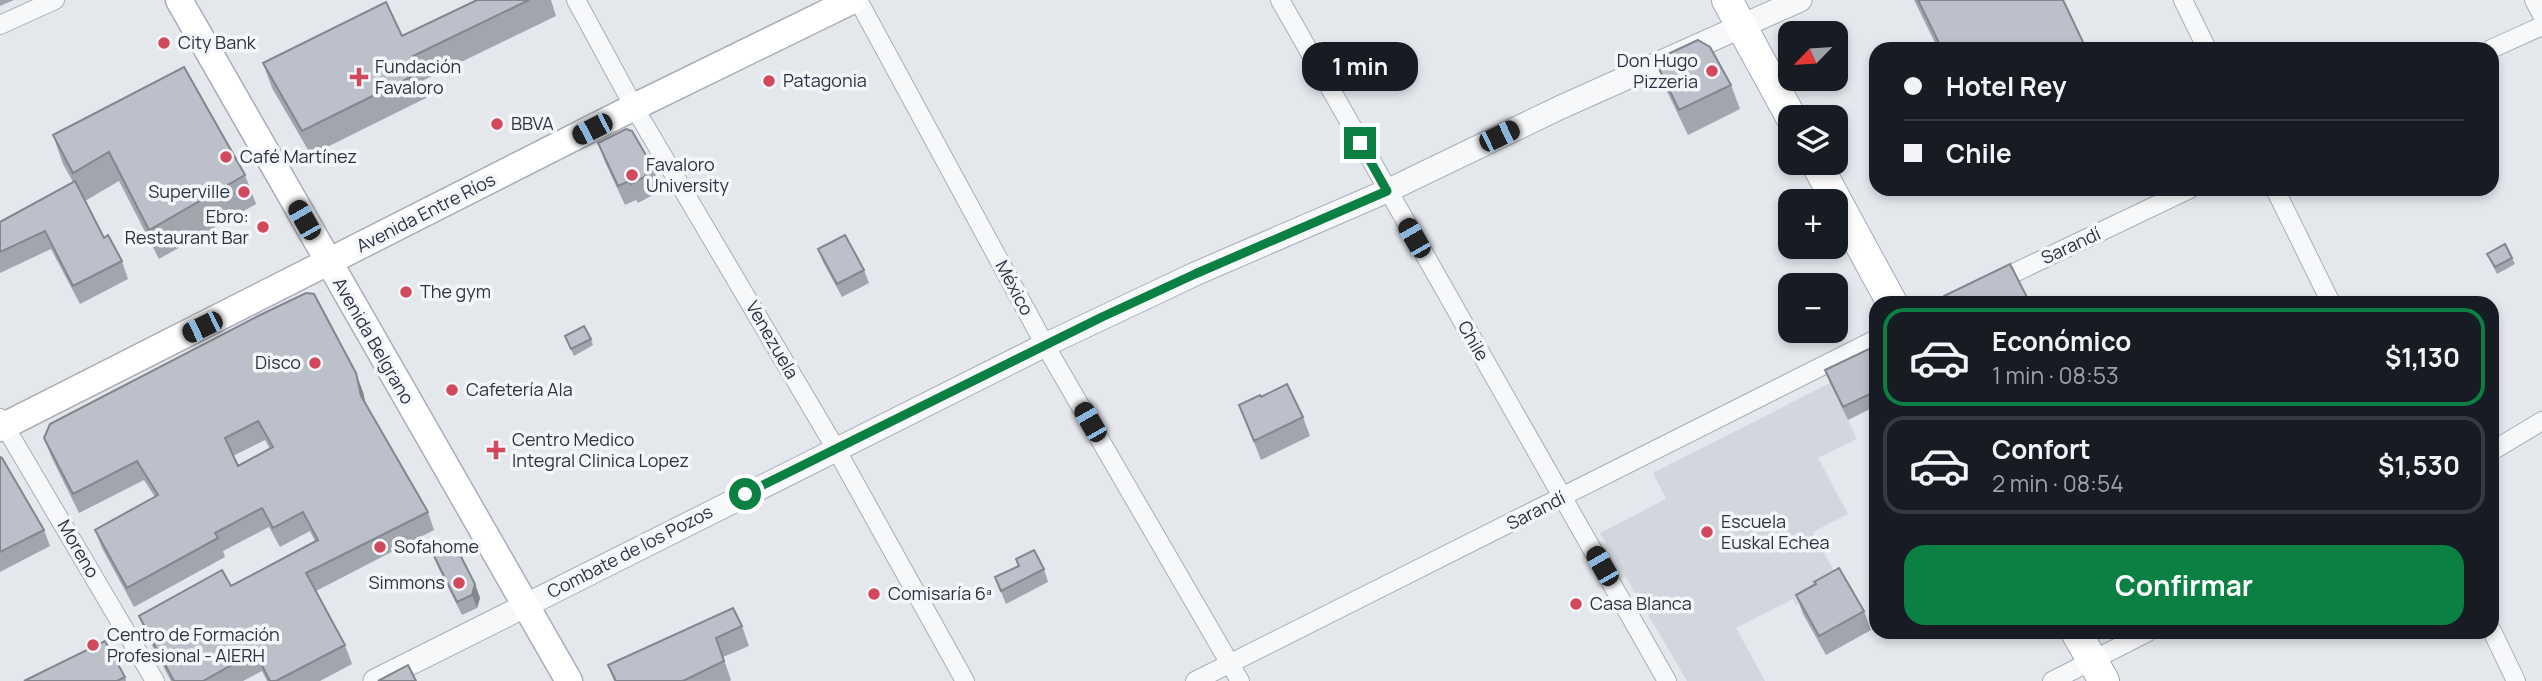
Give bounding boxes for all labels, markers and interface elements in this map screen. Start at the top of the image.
north arrow [1778,21,1848,91]
map controls [1778,21,1848,343]
place label: City Bank [178,30,257,54]
marker: City Bank [156,35,172,51]
callout: 1 min [1302,41,1418,90]
place label: Don Hugo Pizzeria [1617,48,1698,93]
text: 1 min [1332,50,1388,82]
place label: Fundación Favaloro [375,54,461,99]
marker: Don Hugo Pizzeria [1704,63,1720,79]
marker: Fundación Favaloro [349,67,369,87]
place label: Patagonia [783,68,867,92]
text: Hotel Rey [1946,68,2067,104]
marker: Patagonia [761,73,777,89]
button: layers [1778,105,1848,175]
car [569,110,616,148]
place label: BBVA [511,111,554,135]
marker: BBVA [489,116,505,132]
car [1476,117,1523,155]
route end [1344,127,1376,159]
text: Chile [1946,135,2012,171]
place label: Café Martínez [240,144,357,168]
marker: Café Martínez [218,149,234,165]
place label: Favaloro University [646,152,730,197]
street label: Avenida Entre Ríos [352,167,499,258]
marker: Favaloro University [624,167,640,183]
place label: Superville [148,179,230,203]
marker: Superville [236,184,252,200]
button: + [1778,189,1848,259]
car [285,197,324,243]
place label: Ebro: Restaurant Bar [125,204,250,249]
car [1395,215,1434,261]
marker: Ebro: Restaurant Bar [255,219,271,235]
street label: Sarandí [2037,221,2104,269]
street label: México [990,256,1039,319]
street label: Avenida Belgrano [328,273,420,408]
button: − [1778,273,1848,343]
place label: The gym [420,279,491,303]
marker: The gym [398,284,414,300]
street label: Venezuela [741,296,805,383]
car [179,308,226,346]
street label: Chile [1453,316,1495,365]
text: Económico [1992,323,2131,359]
icon: car [1908,326,1971,389]
text: $1,130 [2385,339,2460,375]
place label: Disco [255,350,301,374]
marker: Disco [307,355,323,371]
text: 1 min · 08:53 [1992,359,2119,391]
place label: Cafetería Ala [466,377,573,401]
marker: Cafetería Ala [444,382,460,398]
car [1071,399,1110,445]
place label: Centro Medico Integral Clinica Lopez [512,427,689,472]
text: Confort [1992,431,2091,467]
icon: car [1908,434,1971,497]
marker: Centro Medico Integral Clinica Lopez [486,440,506,460]
text: $1,530 [2378,447,2460,483]
text: 2 min · 08:54 [1992,467,2124,499]
route start [729,478,761,510]
street label: Sarandí [1502,485,1569,535]
street label: Combate de los Pozos [543,499,716,603]
place label: Escuela Euskal Echea [1721,509,1829,554]
street label: Moreno [53,515,105,582]
marker: Escuela Euskal Echea [1699,524,1715,540]
place label: Sofahome [394,534,479,558]
marker: Sofahome [372,539,388,555]
car [1583,543,1622,589]
button: Confirmar [1904,545,2464,625]
place label: Simmons [368,570,445,594]
marker: Simmons [451,575,467,591]
place label: Comisaría 6ª [888,581,992,605]
marker: Comisaría 6ª [866,586,882,602]
place label: Casa Blanca [1590,591,1692,615]
marker: Casa Blanca [1568,596,1584,612]
place label: Centro de Formación Profesional - AIERH [107,622,280,667]
marker: Centro de Formación Profesional - AIERH [85,637,101,653]

